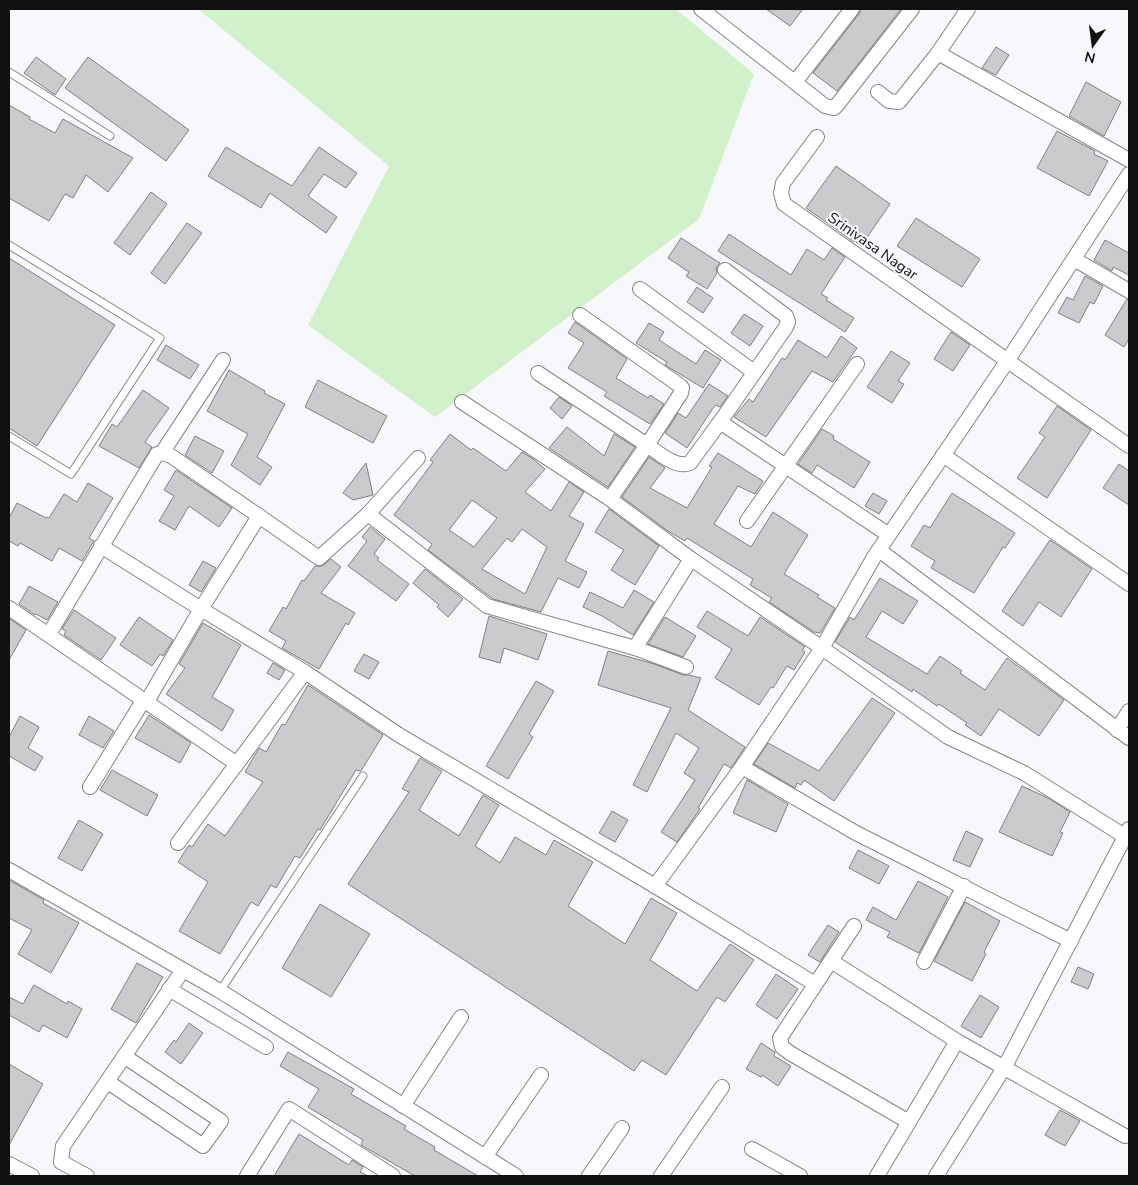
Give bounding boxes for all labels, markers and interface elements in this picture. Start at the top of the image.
north arrow [1068,20,1118,70]
text: N [1083,47,1097,68]
street label: Srinivasa Nagar [824,207,923,285]

